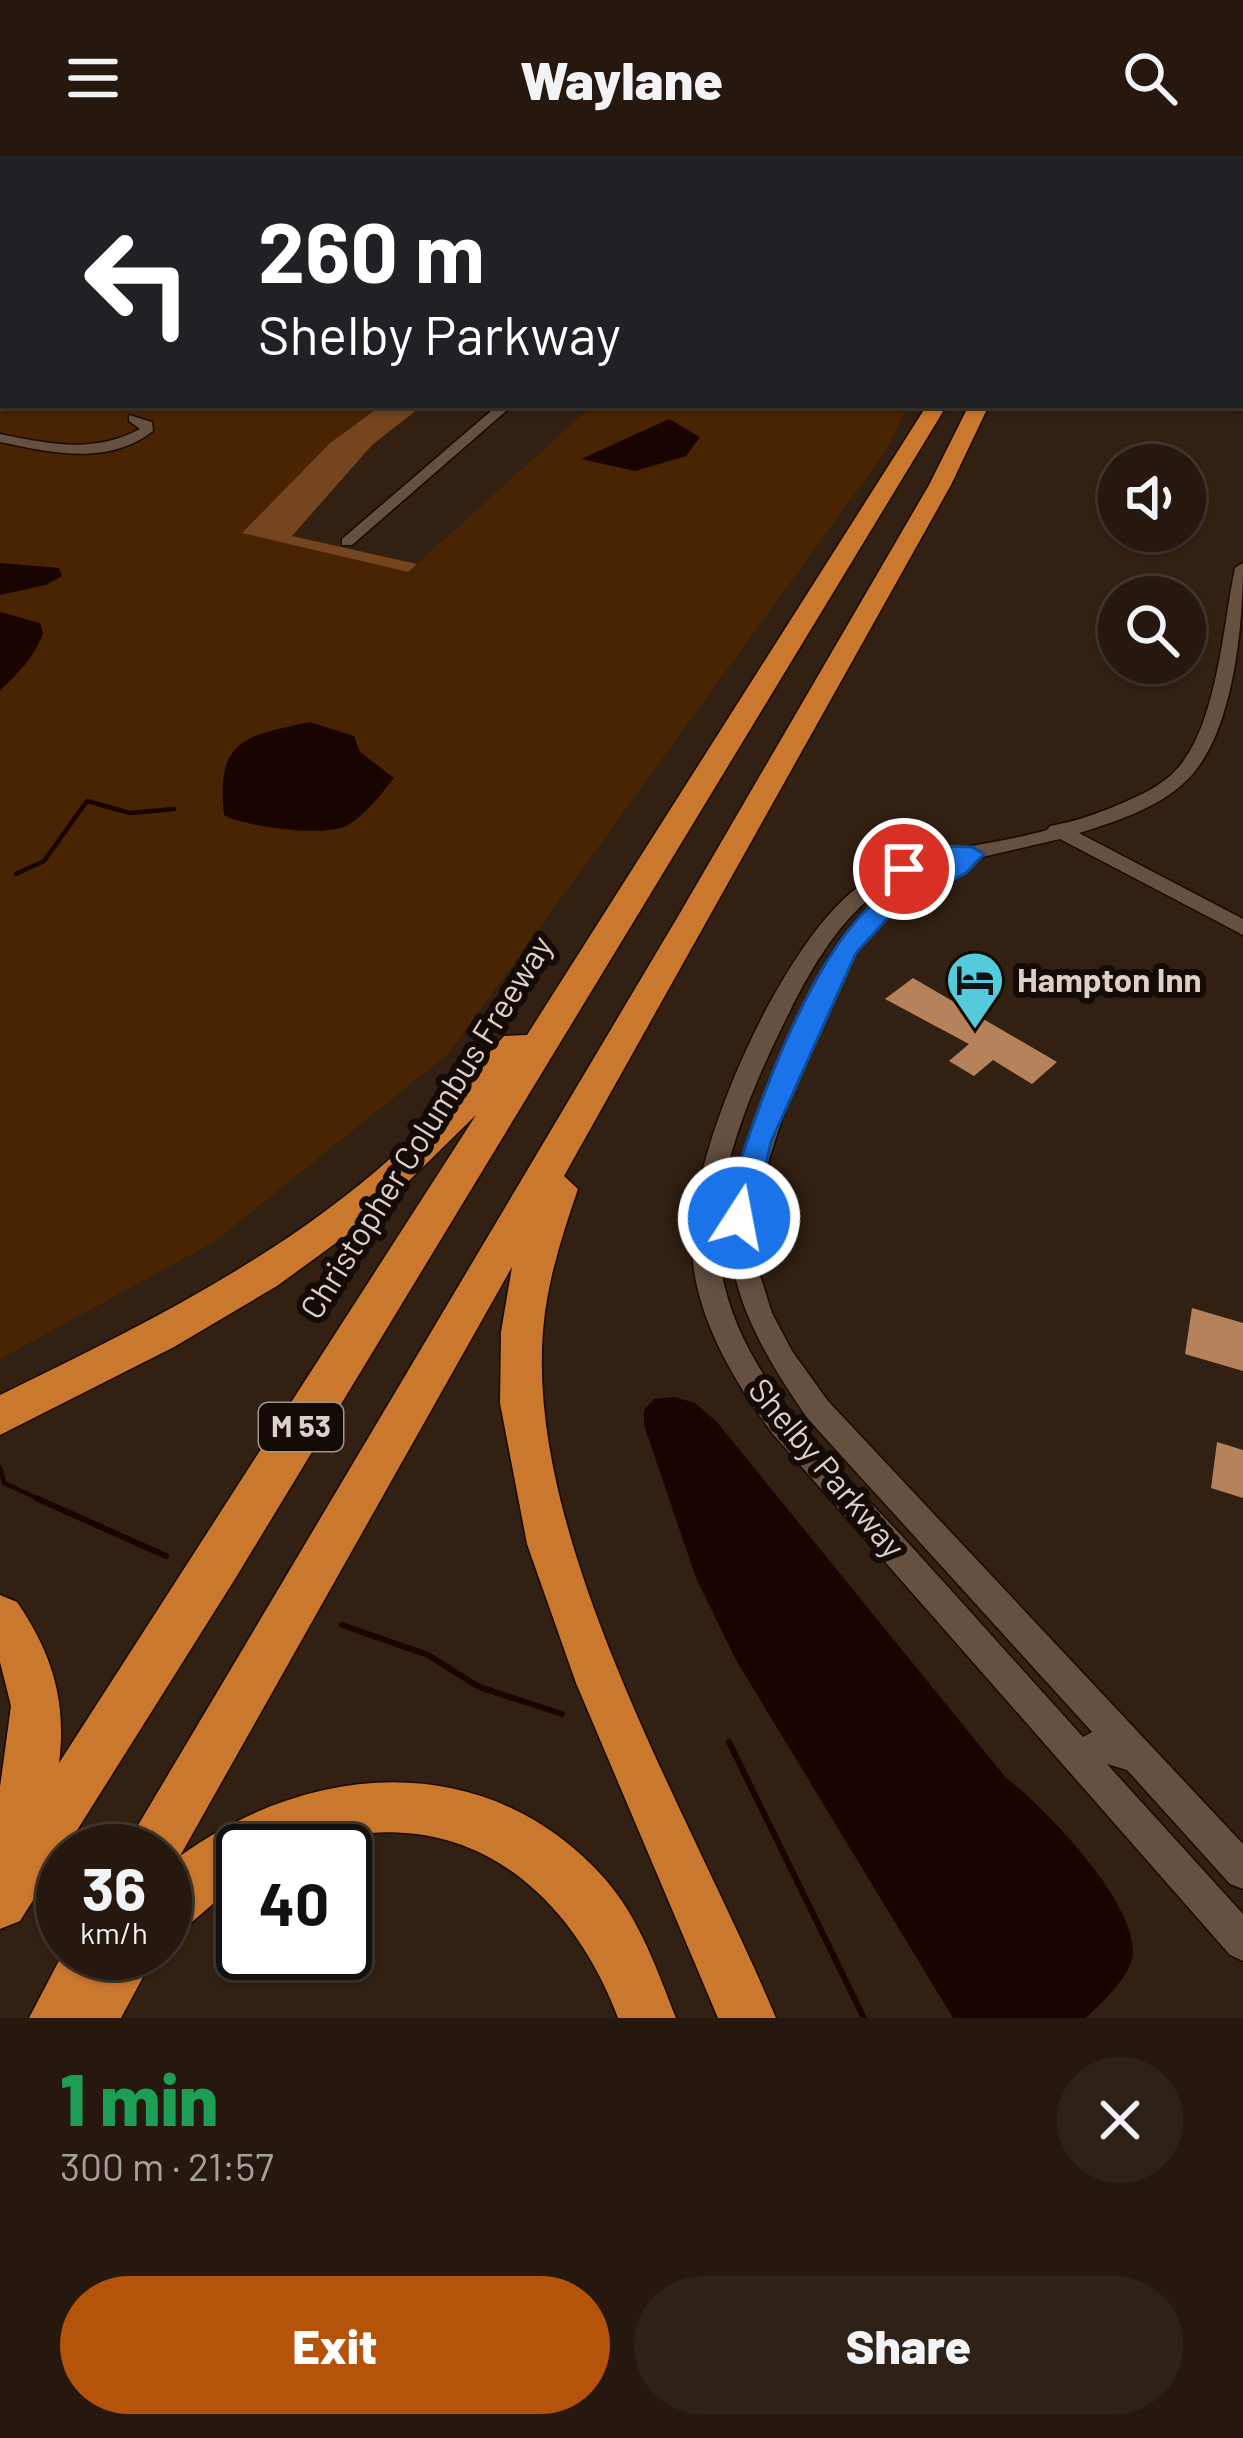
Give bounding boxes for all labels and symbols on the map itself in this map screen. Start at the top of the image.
pin [853,818,955,920]
street label: Christopher Columbus Freeway [290,927,560,1326]
hotel icon: Hampton Inn [944,949,1006,1031]
place label: Hampton Inn [1017,959,1202,999]
position arrow [676,1155,802,1281]
street label: Shelby Parkway [741,1370,914,1565]
road number: M 53 [259,1403,343,1451]
speed limit sign: 40 [216,1824,372,1980]

